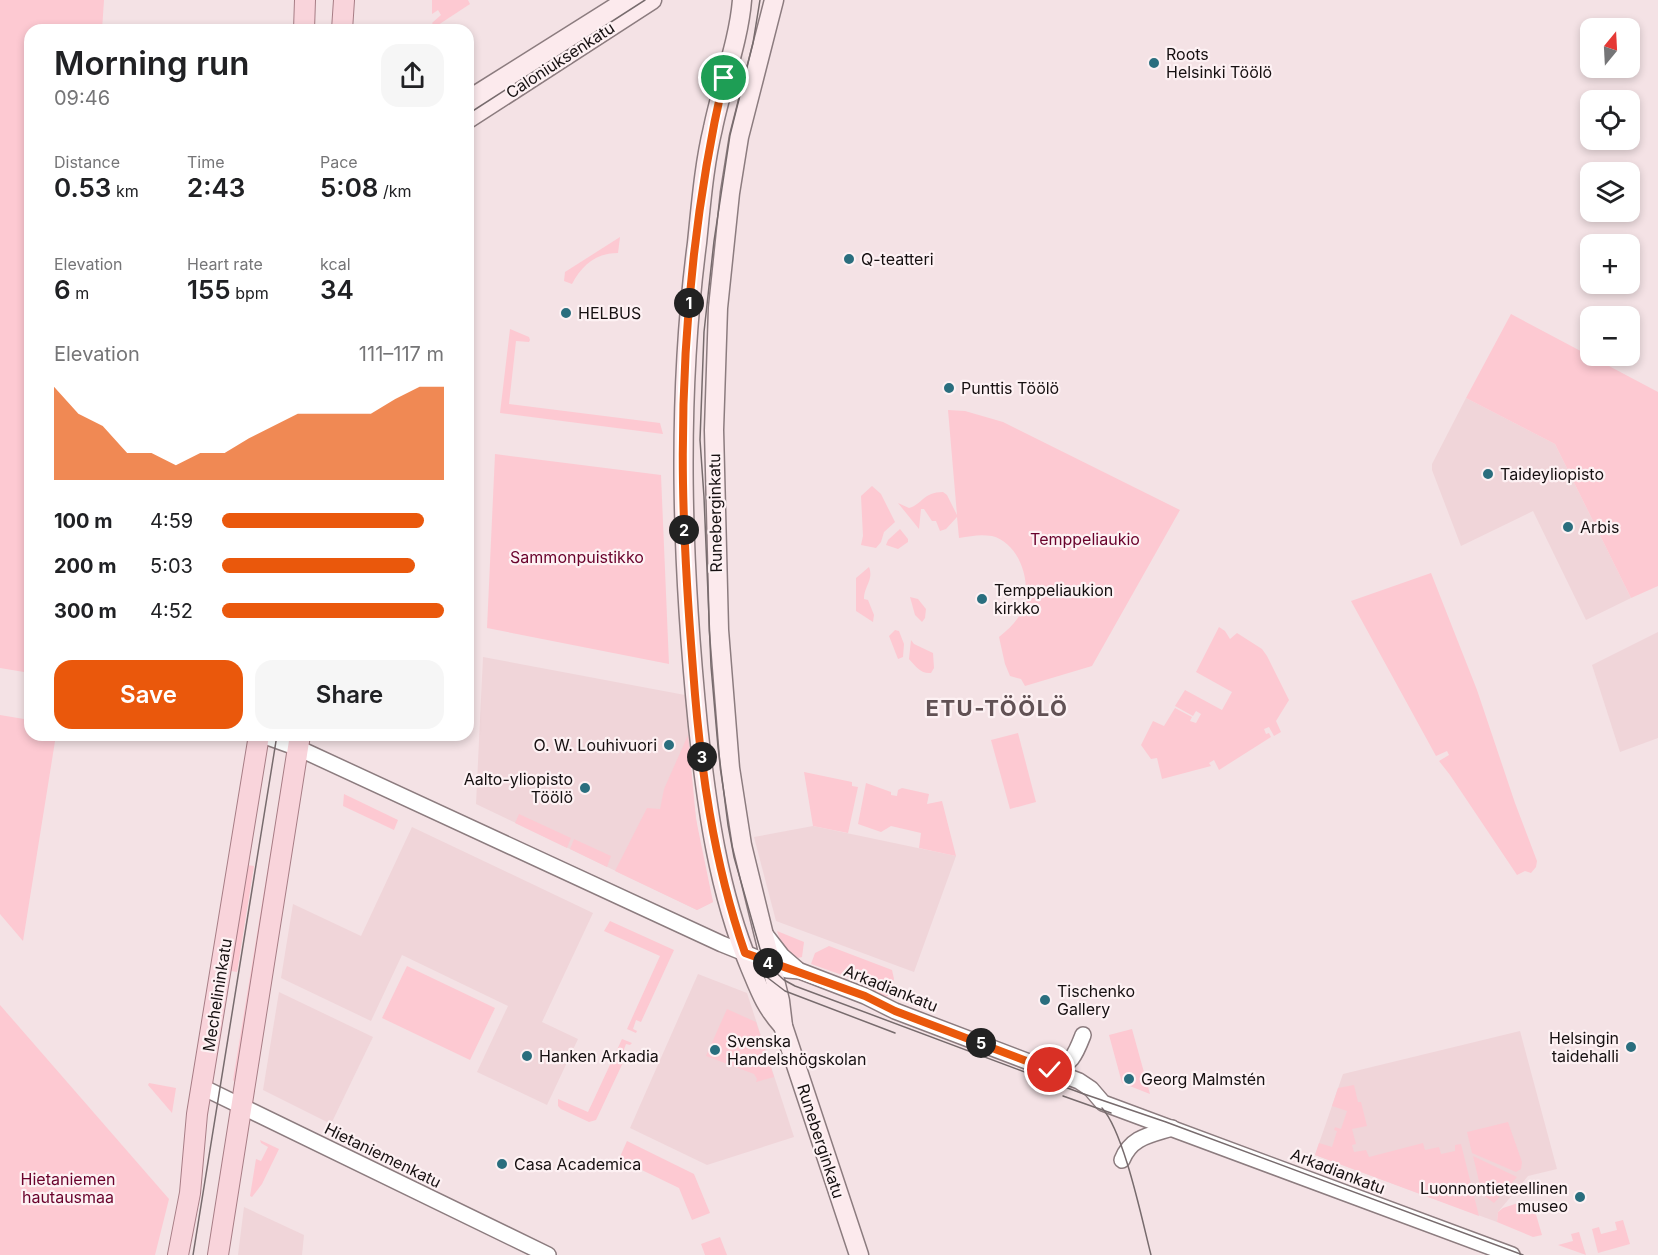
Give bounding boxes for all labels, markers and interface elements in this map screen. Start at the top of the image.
street label: Caloniuksenkatu [502,17,618,103]
north arrow [1580,18,1640,78]
map controls [1580,18,1640,366]
text: Morning run [54,43,249,83]
button: share [381,44,444,107]
place label: Roots Helsinki Töölö [1166,44,1272,82]
pin [698,52,749,103]
marker: Roots Helsinki Töölö [1147,56,1161,70]
icon: arrive [707,61,740,94]
text: 09:46 [54,86,110,110]
button: locate [1580,90,1640,150]
text: Distance [54,152,120,172]
text: Time [187,152,225,172]
text: Pace [320,152,358,172]
button: layers [1580,162,1640,222]
text: 0.53 [54,172,111,203]
text: 2:43 [187,172,245,203]
text: 5:08 [320,172,378,203]
text: km [111,181,139,201]
text: /km [378,181,412,201]
button: + [1580,234,1640,294]
place label: Q-teatteri [861,249,934,269]
marker: Q-teatteri [842,252,856,266]
text: Elevation [54,254,123,274]
text: Heart rate [187,254,263,274]
text: kcal [320,254,351,274]
text: 6 [54,274,71,305]
text: 155 [187,274,231,305]
text: 34 [320,274,354,305]
text: m [71,283,89,303]
text: bpm [231,283,269,303]
pin: 1 [674,288,704,318]
text: 1 [686,293,692,313]
place label: HELBUS [578,303,641,323]
marker: HELBUS [559,306,573,320]
button: − [1580,306,1640,366]
text: Elevation [54,342,140,366]
text: 111–117 m [359,342,444,366]
place label: Punttis Töölö [961,378,1059,398]
marker: Punttis Töölö [942,381,956,395]
street label: Runeberginkatu [704,453,726,573]
place label: Taideyliopisto [1500,464,1604,484]
marker: Taideyliopisto [1481,467,1495,481]
text: 100 m [54,509,113,533]
text: 4:59 [150,509,193,533]
pin: 2 [669,515,699,545]
place label: Arbis [1580,517,1619,537]
text: 2 [679,520,689,540]
marker: Arbis [1561,520,1575,534]
park label: Temppeliaukio [1030,529,1140,549]
park label: Sammonpuistikko [510,547,644,567]
text: 200 m [54,554,117,578]
text: 5:03 [150,554,193,578]
place label: Temppeliaukion kirkko [994,580,1113,618]
marker: Temppeliaukion kirkko [975,592,989,606]
text: 300 m [54,599,117,623]
text: 4:52 [150,599,193,623]
button: Save [54,660,243,729]
button: Share [255,660,444,729]
district label: ETU-TÖÖLÖ [926,695,1068,721]
place label: O. W. Louhivuori [533,735,657,755]
marker: O. W. Louhivuori [662,738,676,752]
pin: 3 [687,742,717,772]
text: 3 [697,747,707,767]
place label: Aalto-yliopisto Töölö [464,769,573,807]
marker: Aalto-yliopisto Töölö [578,781,592,795]
street label: Mechelininkatu [198,937,236,1053]
pin: 4 [753,948,783,978]
text: 4 [763,953,773,973]
street label: Arkadiankatu [841,960,941,1016]
place label: Tischenko Gallery [1057,981,1135,1019]
marker: Tischenko Gallery [1038,993,1052,1007]
pin: 5 [966,1028,996,1058]
place label: Helsingin taidehalli [1549,1028,1619,1066]
place label: Svenska Handelshögskolan [727,1031,866,1069]
text: 5 [976,1033,986,1053]
marker: Helsingin taidehalli [1624,1040,1638,1054]
marker: Svenska Handelshögskolan [708,1043,722,1057]
pin [1024,1044,1075,1095]
place label: Hanken Arkadia [539,1046,659,1066]
marker: Hanken Arkadia [520,1049,534,1063]
icon: check [1033,1053,1066,1086]
place label: Georg Malmstén [1141,1069,1266,1089]
marker: Georg Malmstén [1122,1072,1136,1086]
street label: Runeberginkatu [793,1081,849,1201]
street label: Hietaniemenkatu [321,1118,445,1192]
street label: Arkadiankatu [1288,1144,1388,1198]
place label: Casa Academica [514,1154,641,1174]
marker: Casa Academica [495,1157,509,1171]
park label: Hietaniemen hautausmaa [21,1169,115,1207]
place label: Luonnontieteellinen museo [1420,1178,1568,1216]
marker: Luonnontieteellinen museo [1573,1190,1587,1204]

